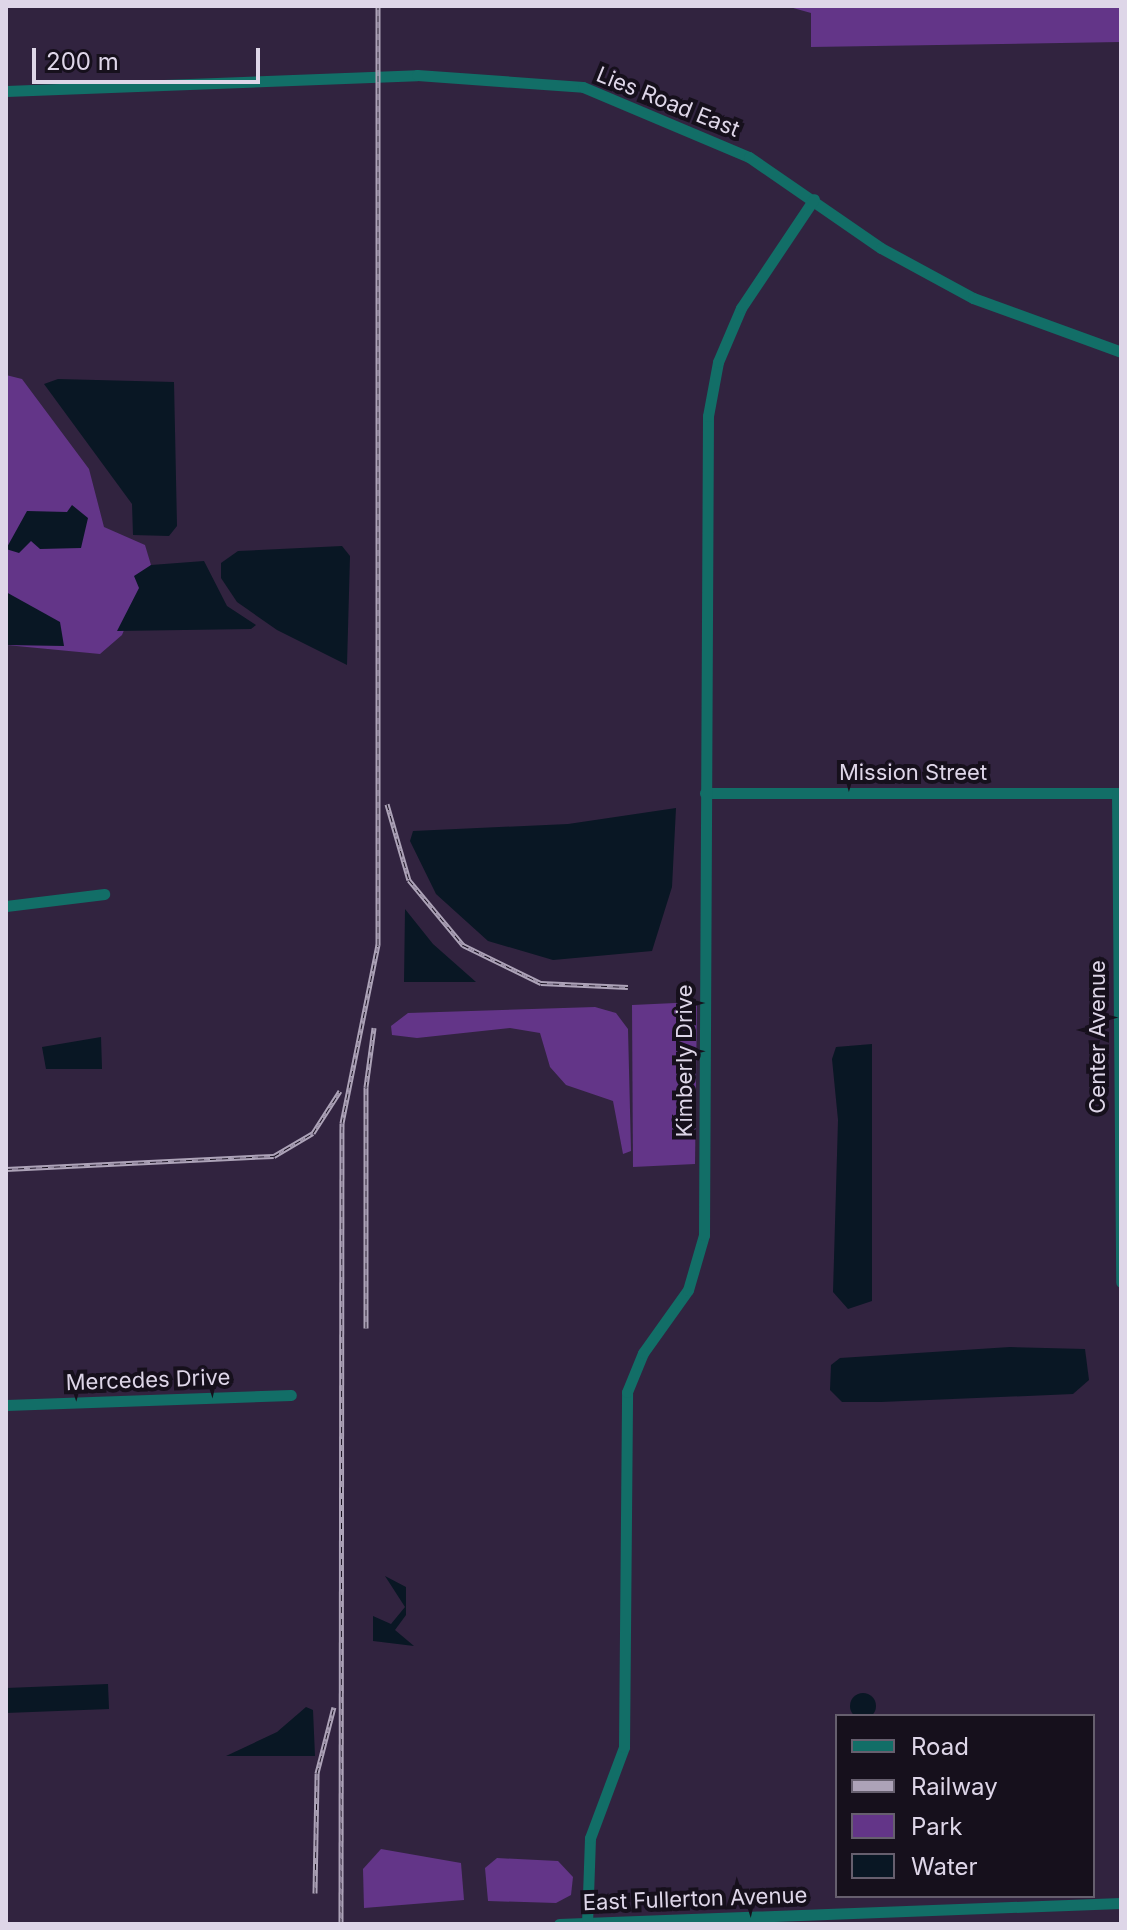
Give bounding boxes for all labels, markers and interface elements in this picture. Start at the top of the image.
scale bar [36,32,264,82]
text: 200 m [46,47,119,76]
street label: Lies Road East [593,61,743,143]
street label: Mission Street [839,760,987,786]
street label: Center Avenue [1085,960,1111,1114]
street label: Kimberly Drive [672,984,698,1138]
street label: Mercedes Drive [65,1364,231,1396]
legend [835,1714,1095,1898]
text: Road [911,1732,969,1761]
text: Railway [911,1772,998,1801]
text: Park [911,1812,962,1841]
text: Water [911,1852,978,1881]
street label: East Fullerton Avenue [582,1882,808,1916]

